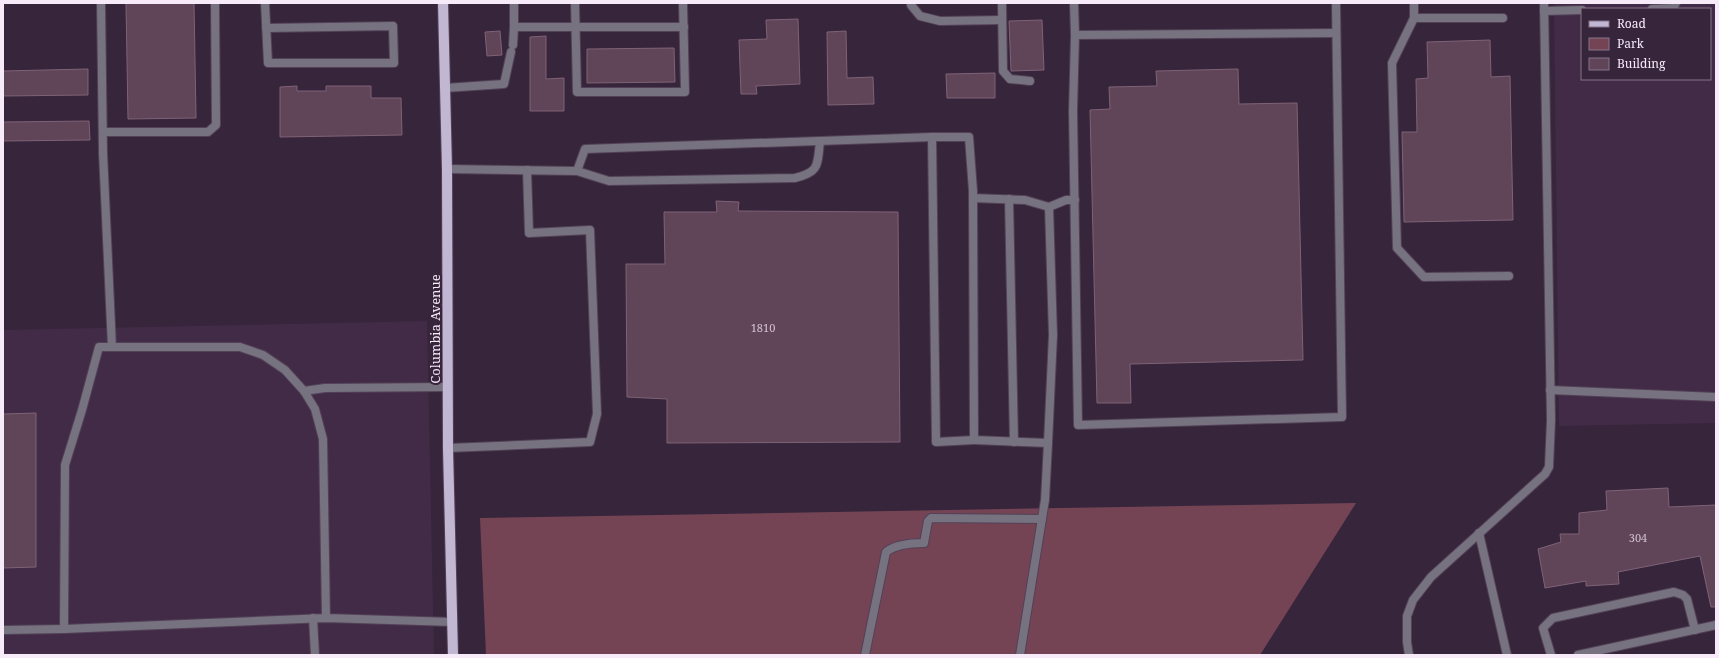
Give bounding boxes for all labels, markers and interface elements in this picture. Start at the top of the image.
legend [1581,8,1711,80]
text: Road [1617,15,1647,32]
text: Park [1617,35,1645,52]
text: Building [1617,55,1666,72]
street label: Columbia Avenue [426,274,444,384]
house number: 1810 [751,320,775,335]
house number: 304 [1629,530,1647,545]

